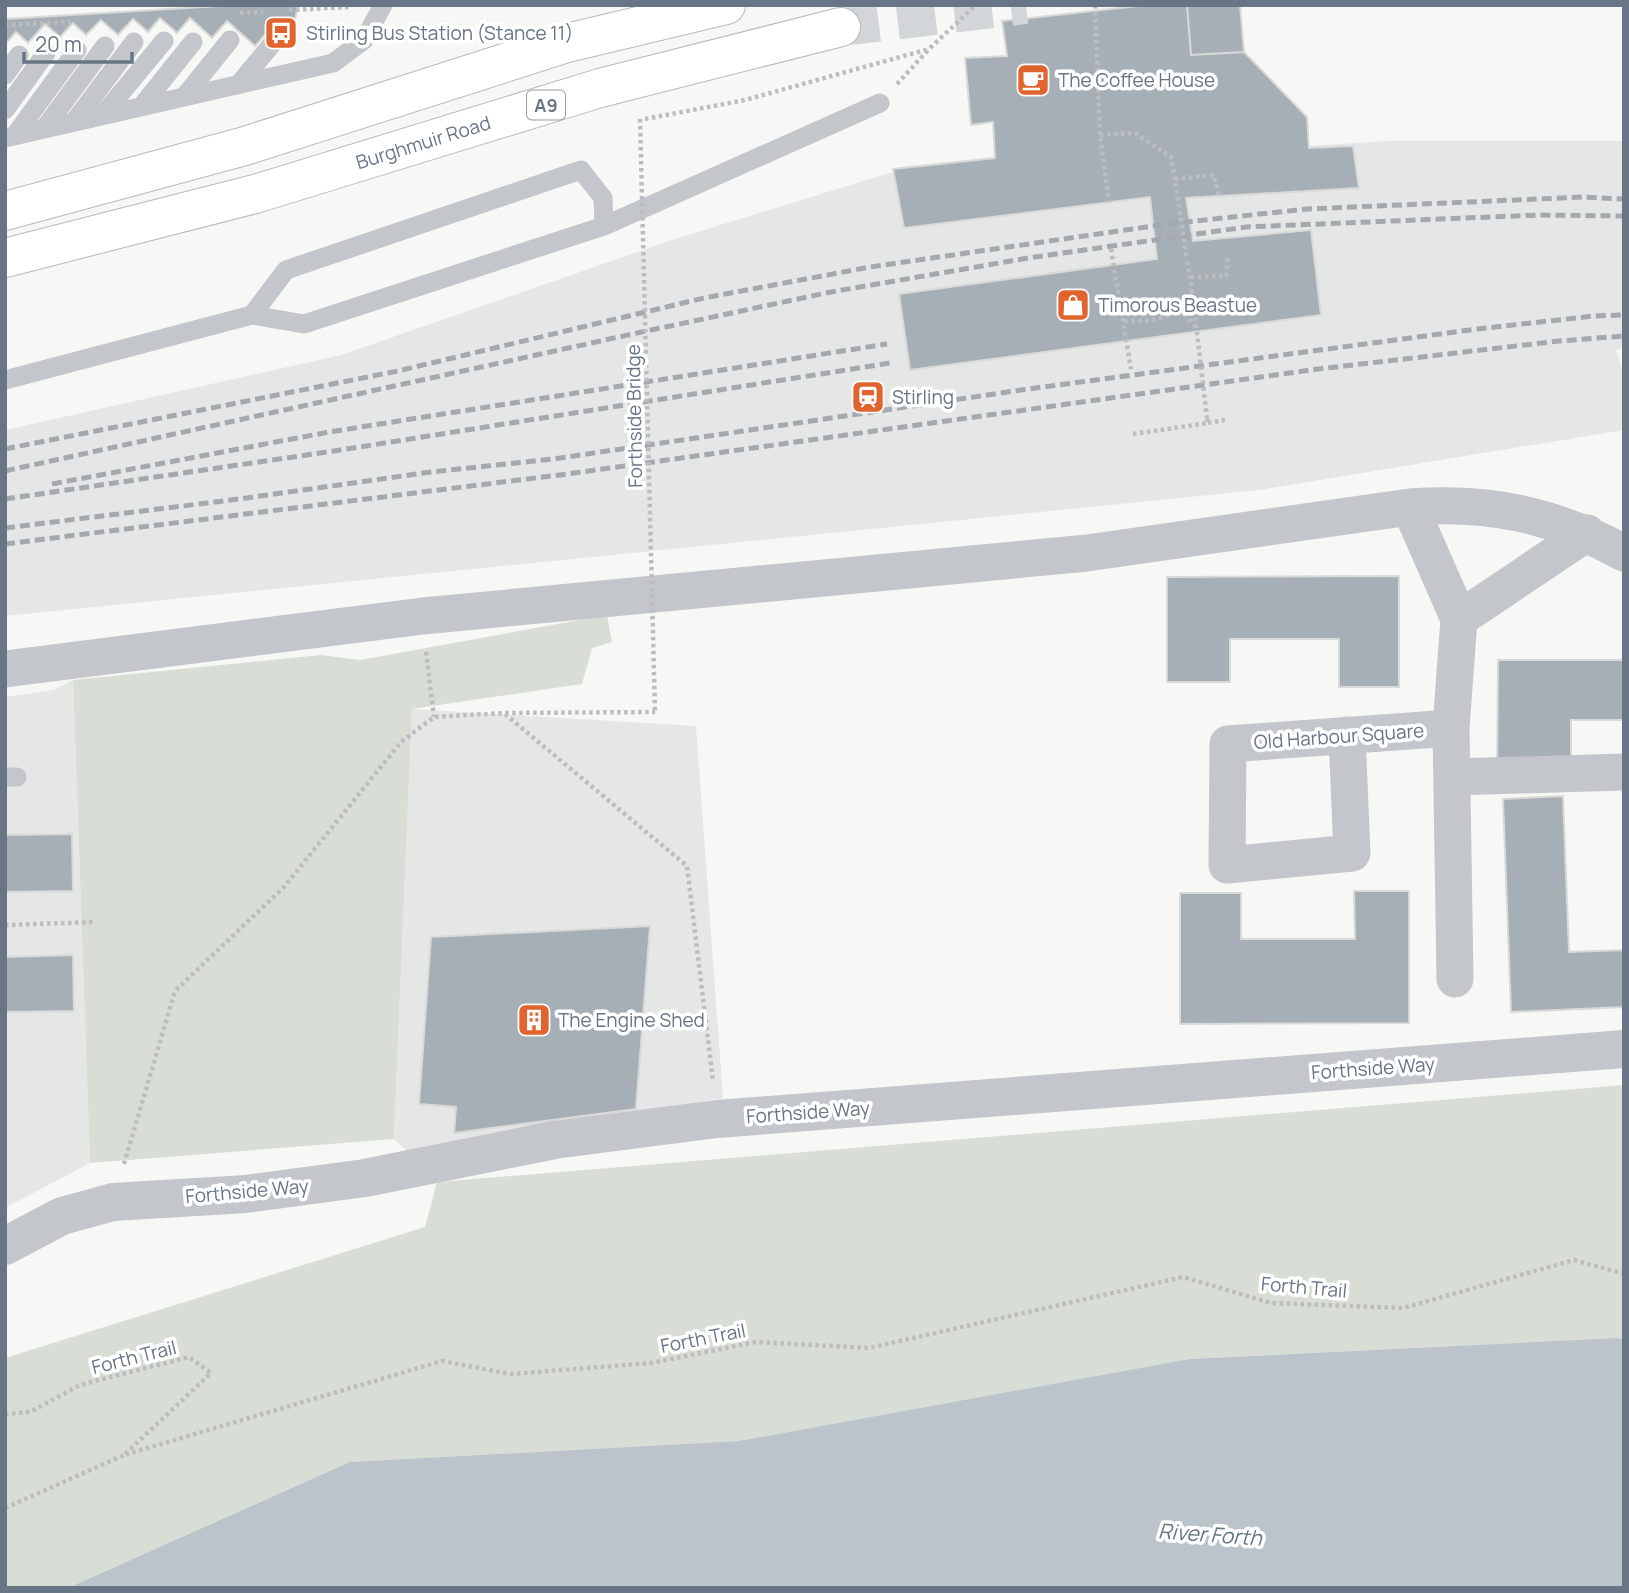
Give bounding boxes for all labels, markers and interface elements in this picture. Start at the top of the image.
bus stop icon: Stirling Bus Station (Stance 11) [262,14,300,52]
place label: Stirling Bus Station (Stance 11) [306,20,573,46]
scale bar [24,21,133,65]
text: 20 m [35,30,82,58]
cafe icon: The Coffee House [1014,61,1052,99]
place label: The Coffee House [1058,67,1215,93]
road number: A9 [527,90,565,120]
street label: Burghmuir Road [353,109,494,175]
shop icon: Timorous Beastue [1054,286,1092,324]
place label: Timorous Beastue [1098,292,1257,318]
street label: Forthside Bridge [620,344,648,488]
station icon: Stirling [849,378,887,416]
place label: Stirling [892,384,954,410]
street label: Old Harbour Square [1253,717,1425,755]
building icon: The Engine Shed [515,1001,553,1039]
place label: The Engine Shed [558,1007,705,1033]
street label: Forthside Way [1310,1051,1436,1085]
street label: Forthside Way [745,1095,871,1129]
street label: Forthside Way [184,1173,310,1209]
street label: Forth Trail [1260,1270,1348,1304]
street label: Forth Trail [658,1317,748,1359]
street label: Forth Trail [89,1334,179,1380]
water label: River Forth [1157,1516,1264,1552]

